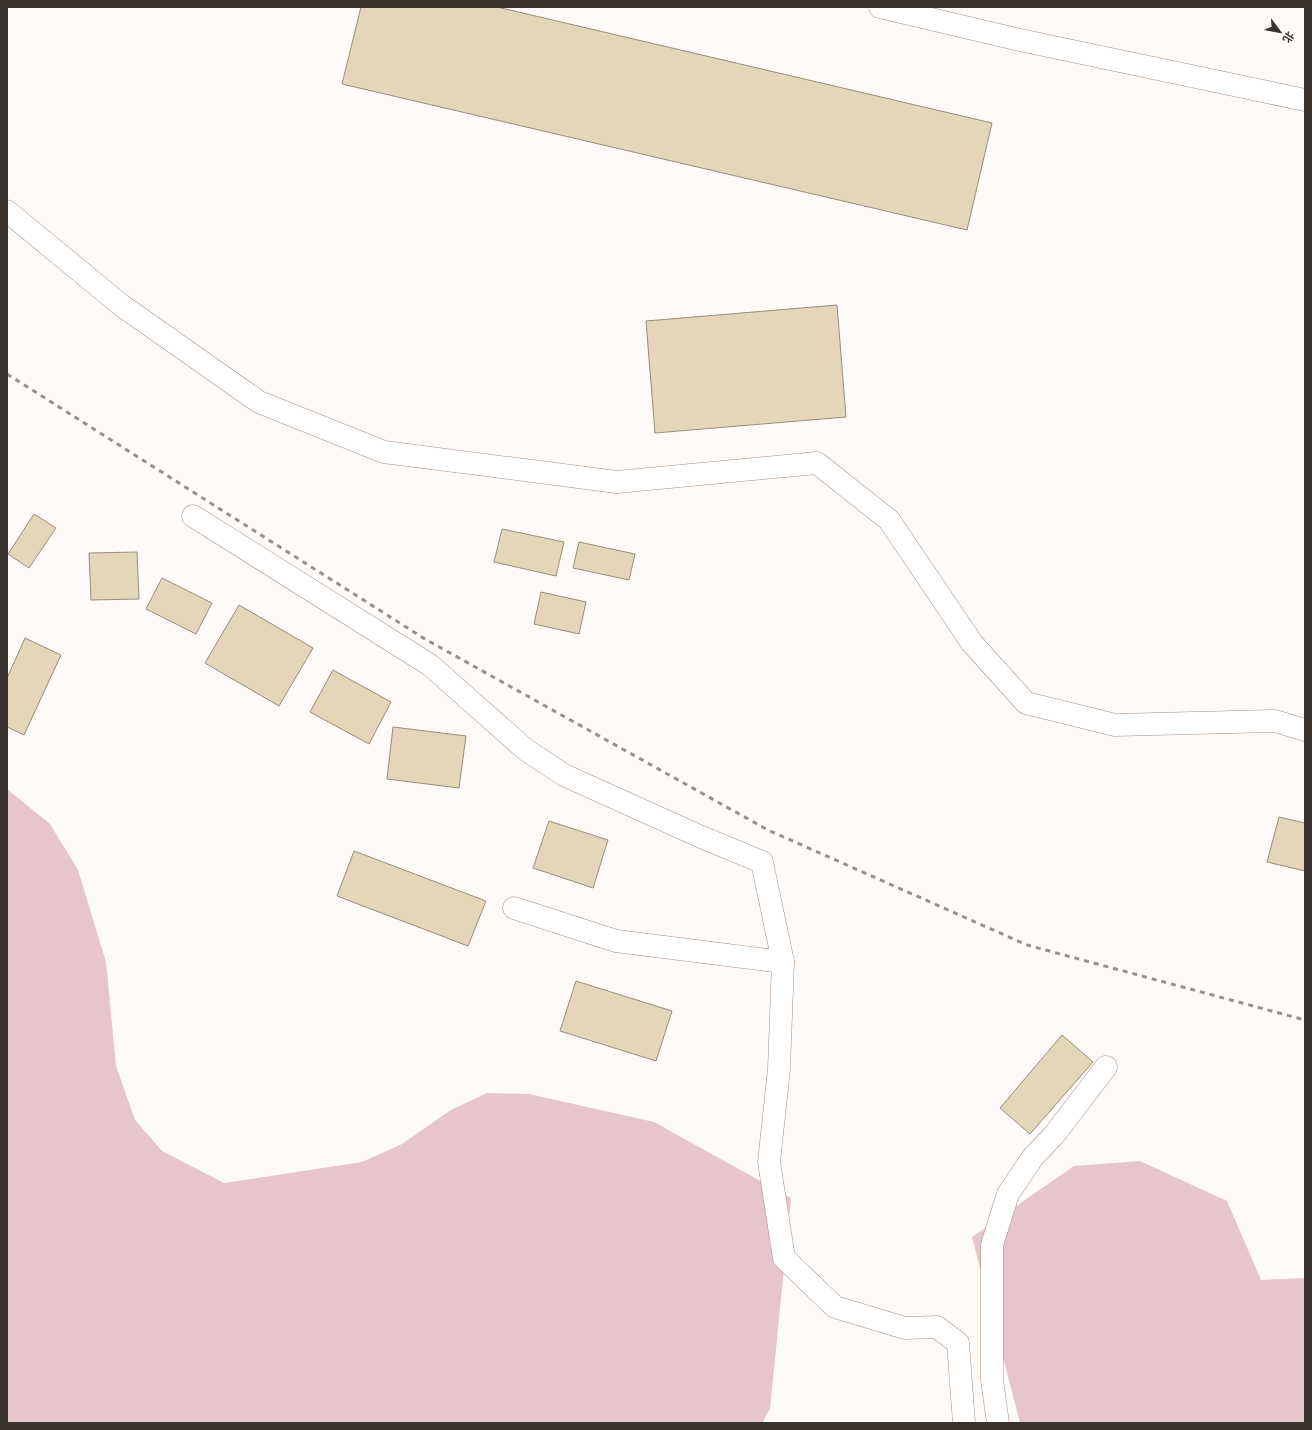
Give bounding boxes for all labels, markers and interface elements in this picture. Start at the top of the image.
north arrow [1260,12,1300,52]
text: 北 [1280,29,1296,45]

